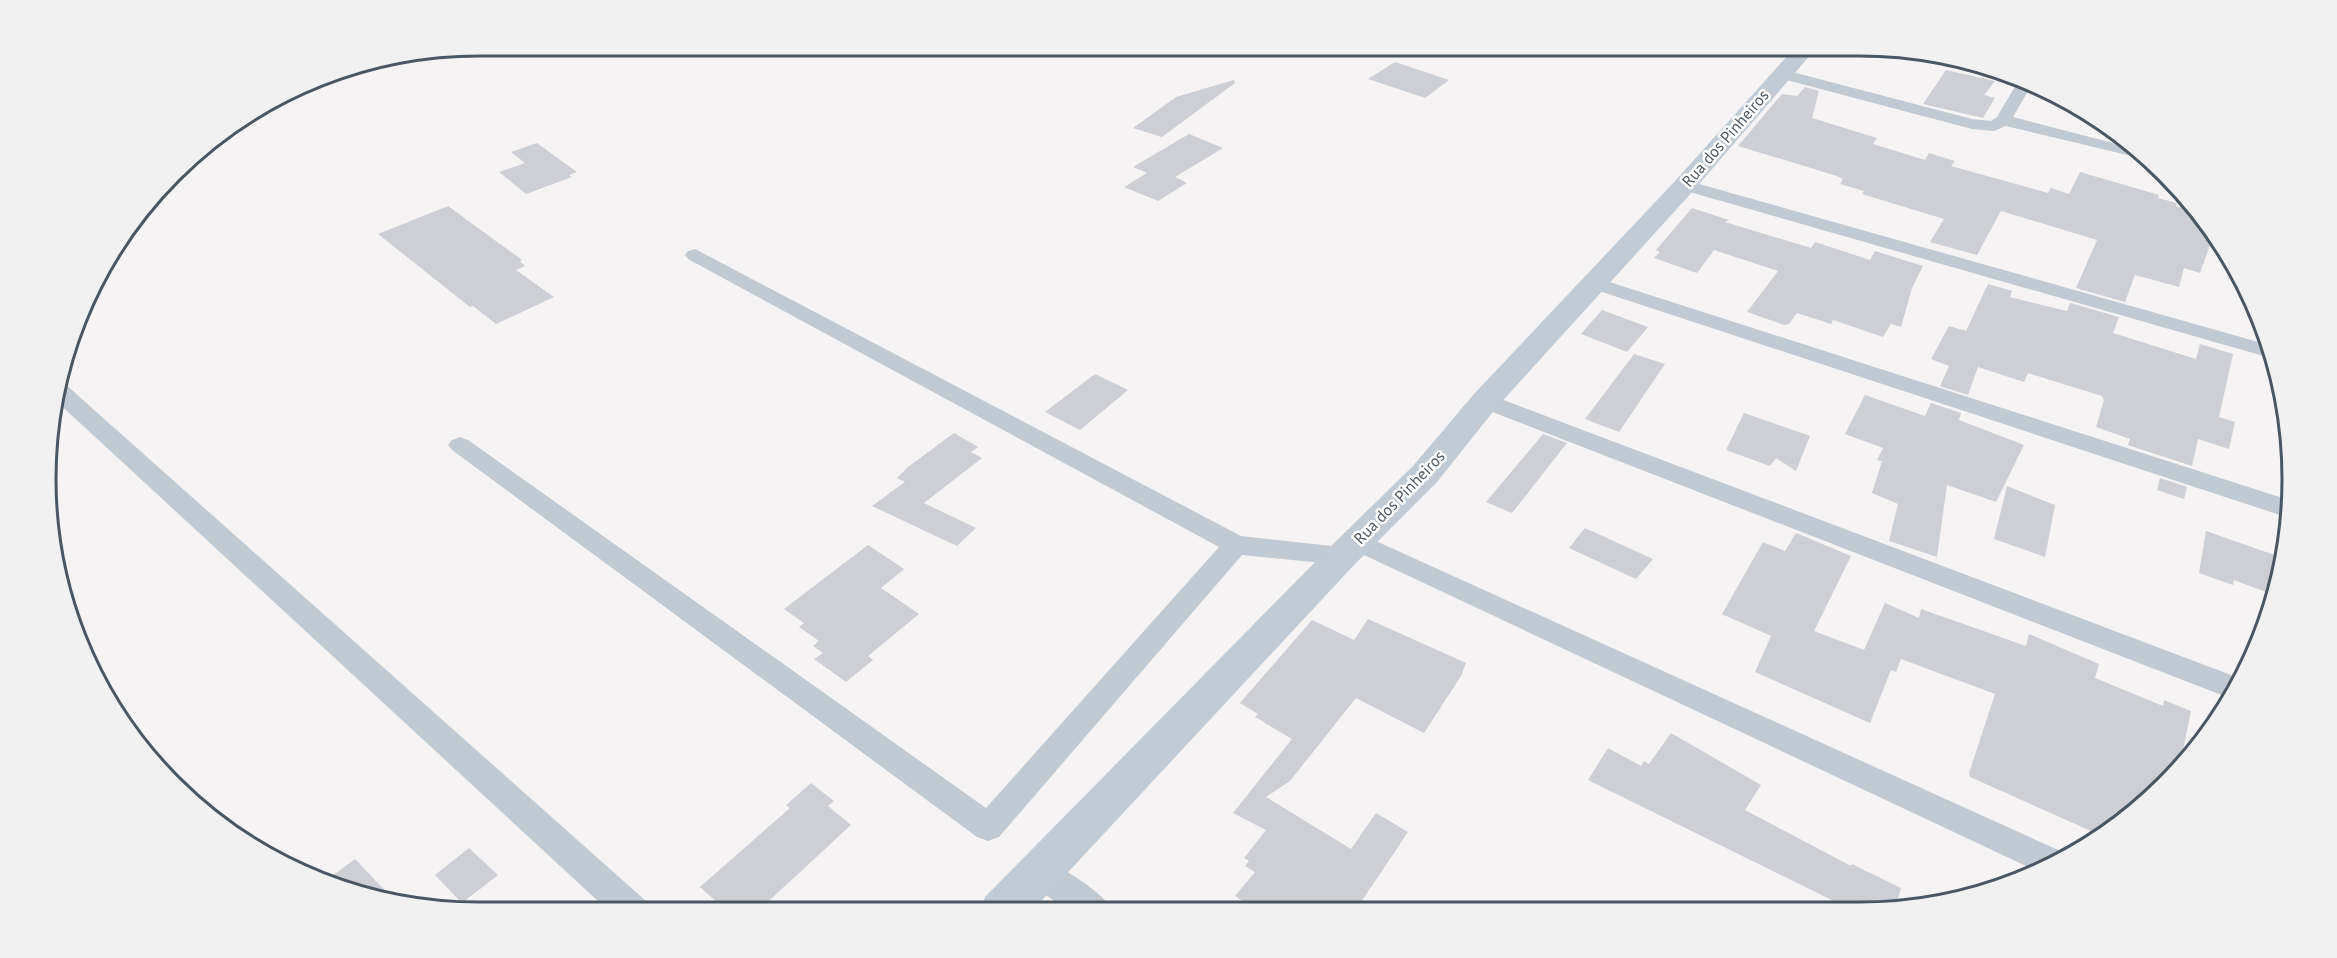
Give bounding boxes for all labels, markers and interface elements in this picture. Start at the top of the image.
street label: Rua dos Pinheiros [1677,85,1773,191]
street label: Rua dos Pinheiros [1349,446,1449,548]

